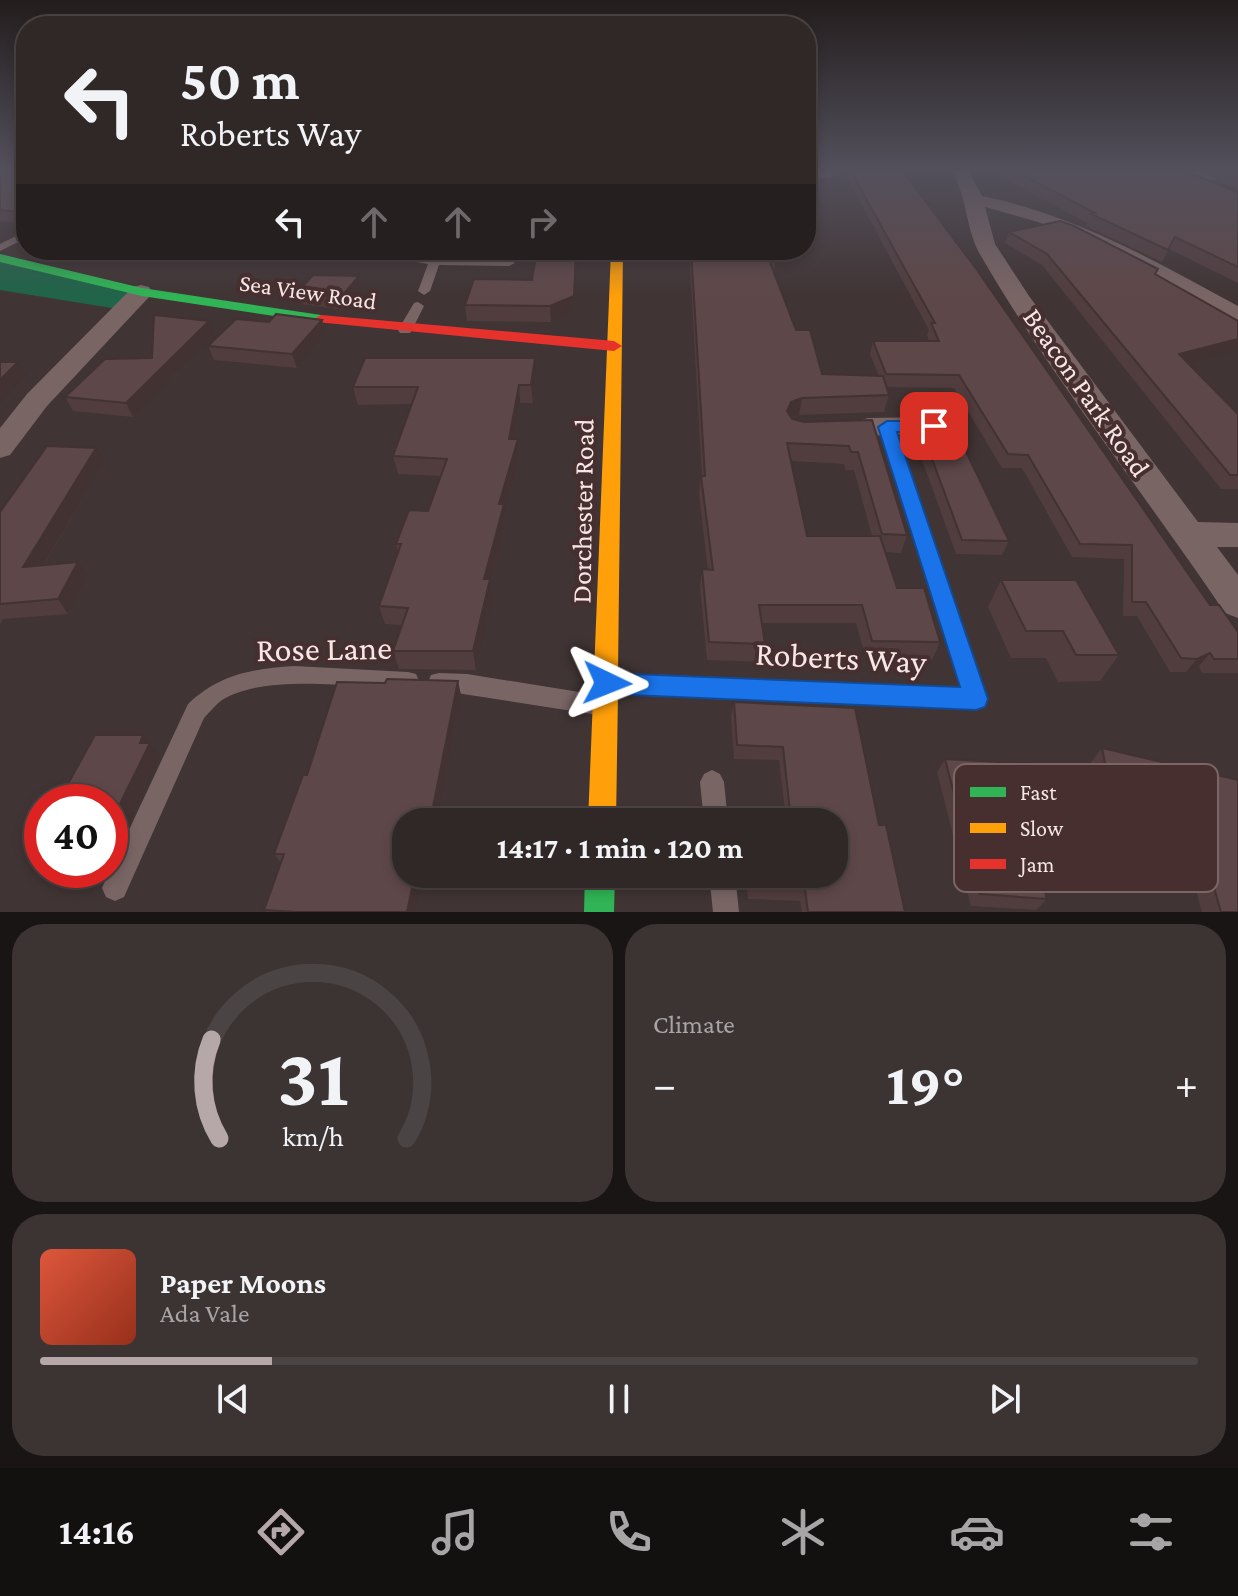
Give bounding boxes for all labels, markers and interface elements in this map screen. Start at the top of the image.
icon: left [48,48,152,152]
text: 50 m [180,49,300,111]
text: Roberts Way [180,114,361,154]
icon: left [268,200,312,244]
icon: ahead [352,200,396,244]
icon: ahead [436,200,480,244]
icon: right [520,200,564,244]
street label: Sea View Road [238,269,379,315]
street label: Beacon Park Road [1017,302,1156,482]
pin [900,392,968,460]
icon: arrive [912,404,956,448]
street label: Dorchester Road [565,418,600,604]
street label: Rose Lane [256,629,392,668]
street label: Roberts Way [754,635,928,681]
position arrow [565,641,649,725]
legend [954,764,1218,892]
text: Fast [1020,780,1057,805]
speed limit sign: 40 [24,784,128,888]
text: Slow [1020,816,1064,841]
text: 14:17 · 1 min · 120 m [497,831,743,864]
text: Jam [1018,852,1055,877]
text: Climate [653,1010,735,1039]
text: 31 [277,1030,348,1123]
text: 19° [886,1050,965,1117]
text: − [653,1060,676,1108]
text: + [1175,1060,1198,1108]
text: km/h [282,1120,343,1152]
text: Paper Moons [160,1266,326,1299]
text: Ada Vale [160,1299,249,1328]
icon: previous [211,1377,255,1421]
icon: pause [597,1377,641,1421]
icon: next [983,1377,1027,1421]
icon: directions [253,1504,309,1560]
icon: music [427,1504,483,1560]
icon: phone [601,1504,657,1560]
icon: climate [775,1504,831,1560]
icon: car [949,1504,1005,1560]
icon: filters [1123,1504,1179,1560]
text: 14:16 [59,1512,135,1552]

